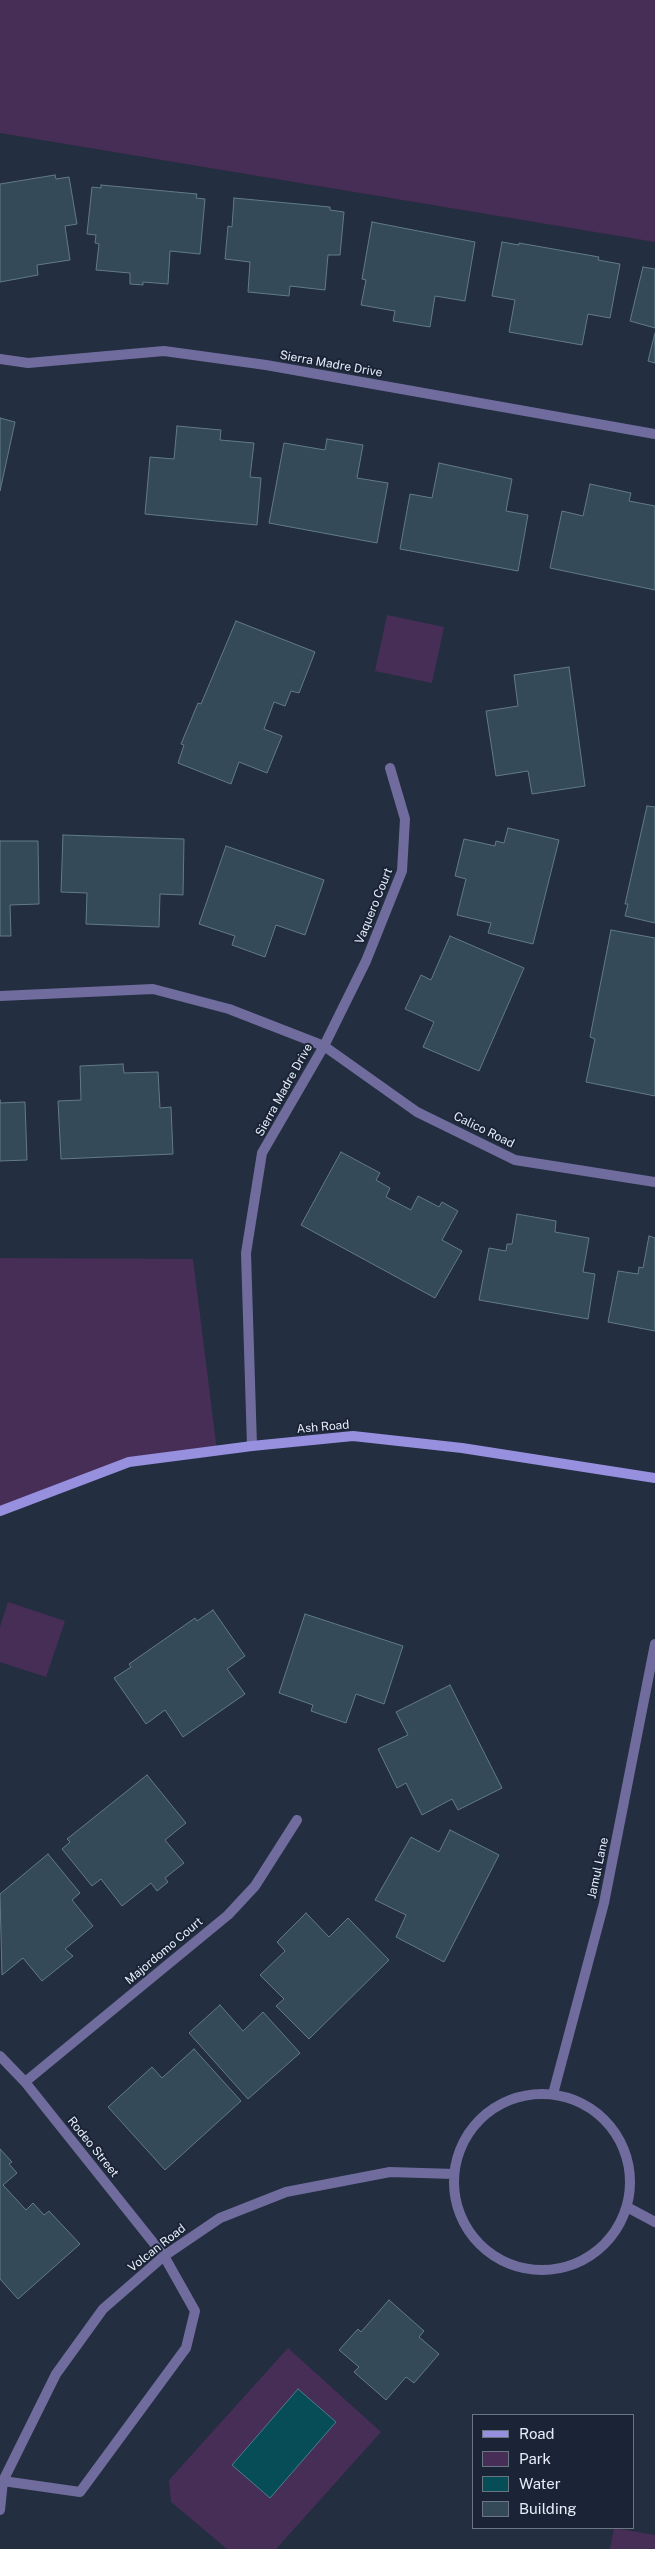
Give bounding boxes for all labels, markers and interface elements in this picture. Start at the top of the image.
street label: Sierra Madre Drive [279,348,383,380]
street label: Vaquero Court [352,866,396,946]
street label: Sierra Madre Drive [252,1041,316,1139]
street label: Calico Road [451,1109,517,1151]
street label: Ash Road [296,1418,350,1436]
street label: Jamul Lane [584,1836,612,1900]
street label: Majordomo Court [122,1914,206,1988]
street label: Rodeo Street [64,2114,122,2180]
street label: Volcan Road [125,2221,189,2275]
legend [472,2414,635,2529]
text: Road [519,2425,555,2442]
text: Park [519,2450,551,2467]
text: Water [519,2475,561,2492]
text: Building [519,2500,577,2517]

